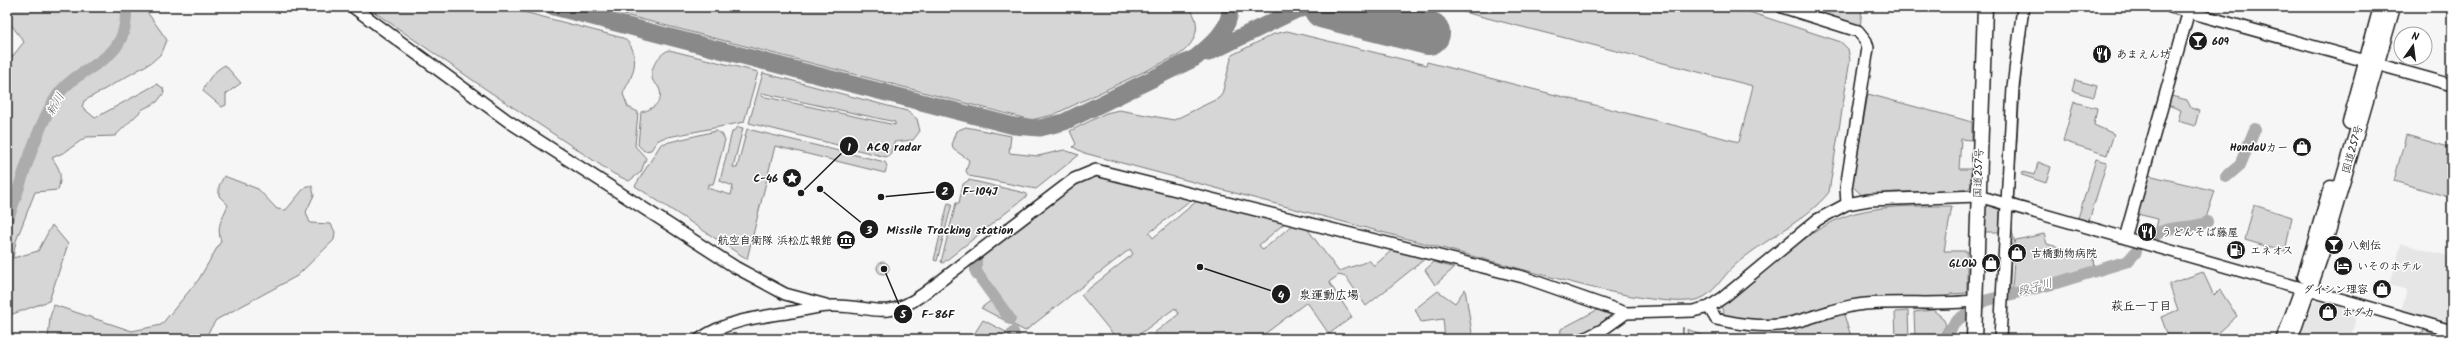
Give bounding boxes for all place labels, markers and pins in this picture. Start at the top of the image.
bar icon: 609 [2187,30,2209,52]
place label: 609 [2212,33,2230,51]
restaurant icon: あまえん坊 [2091,43,2113,65]
place label: あまえん坊 [2116,46,2171,64]
callout: ACQ radar [839,134,930,158]
shop icon: HondaUカー [2291,136,2313,158]
place label: HondaUカー [2230,139,2288,157]
place icon: C-46 [781,167,803,189]
place label: C-46 [753,170,778,188]
callout: F-104J [935,179,1006,203]
callout: Missile Tracking station [859,217,1022,241]
restaurant icon: うどんそば藤屋 [2136,221,2158,243]
place label: うどんそば藤屋 [2161,224,2238,242]
museum icon: 航空自衛隊 浜松広報館 [835,229,857,251]
place label: 航空自衛隊 浜松広報館 [718,232,832,250]
bar icon: 八剣伝 [2323,234,2345,256]
place label: 八剣伝 [2348,237,2381,255]
fuel station icon: エネオス [2225,239,2247,261]
shop icon: 古橋動物病院 [2006,242,2028,264]
place label: エネオス [2250,242,2293,260]
place label: 古橋動物病院 [2031,245,2097,263]
shop icon: GLOW [1980,252,2002,274]
place label: GLOW [1949,255,1977,273]
hotel icon: いそのホテル [2332,255,2354,277]
place label: いそのホテル [2357,258,2422,276]
shop icon: ダイシン理容 [2371,278,2393,300]
place label: ダイシン理容 [2303,281,2368,299]
callout: 泉運動広場 [1271,282,1367,306]
shop icon: ホダカ [2317,301,2339,323]
callout: F-86F [893,302,962,326]
place label: ホダカ [2342,304,2375,322]

